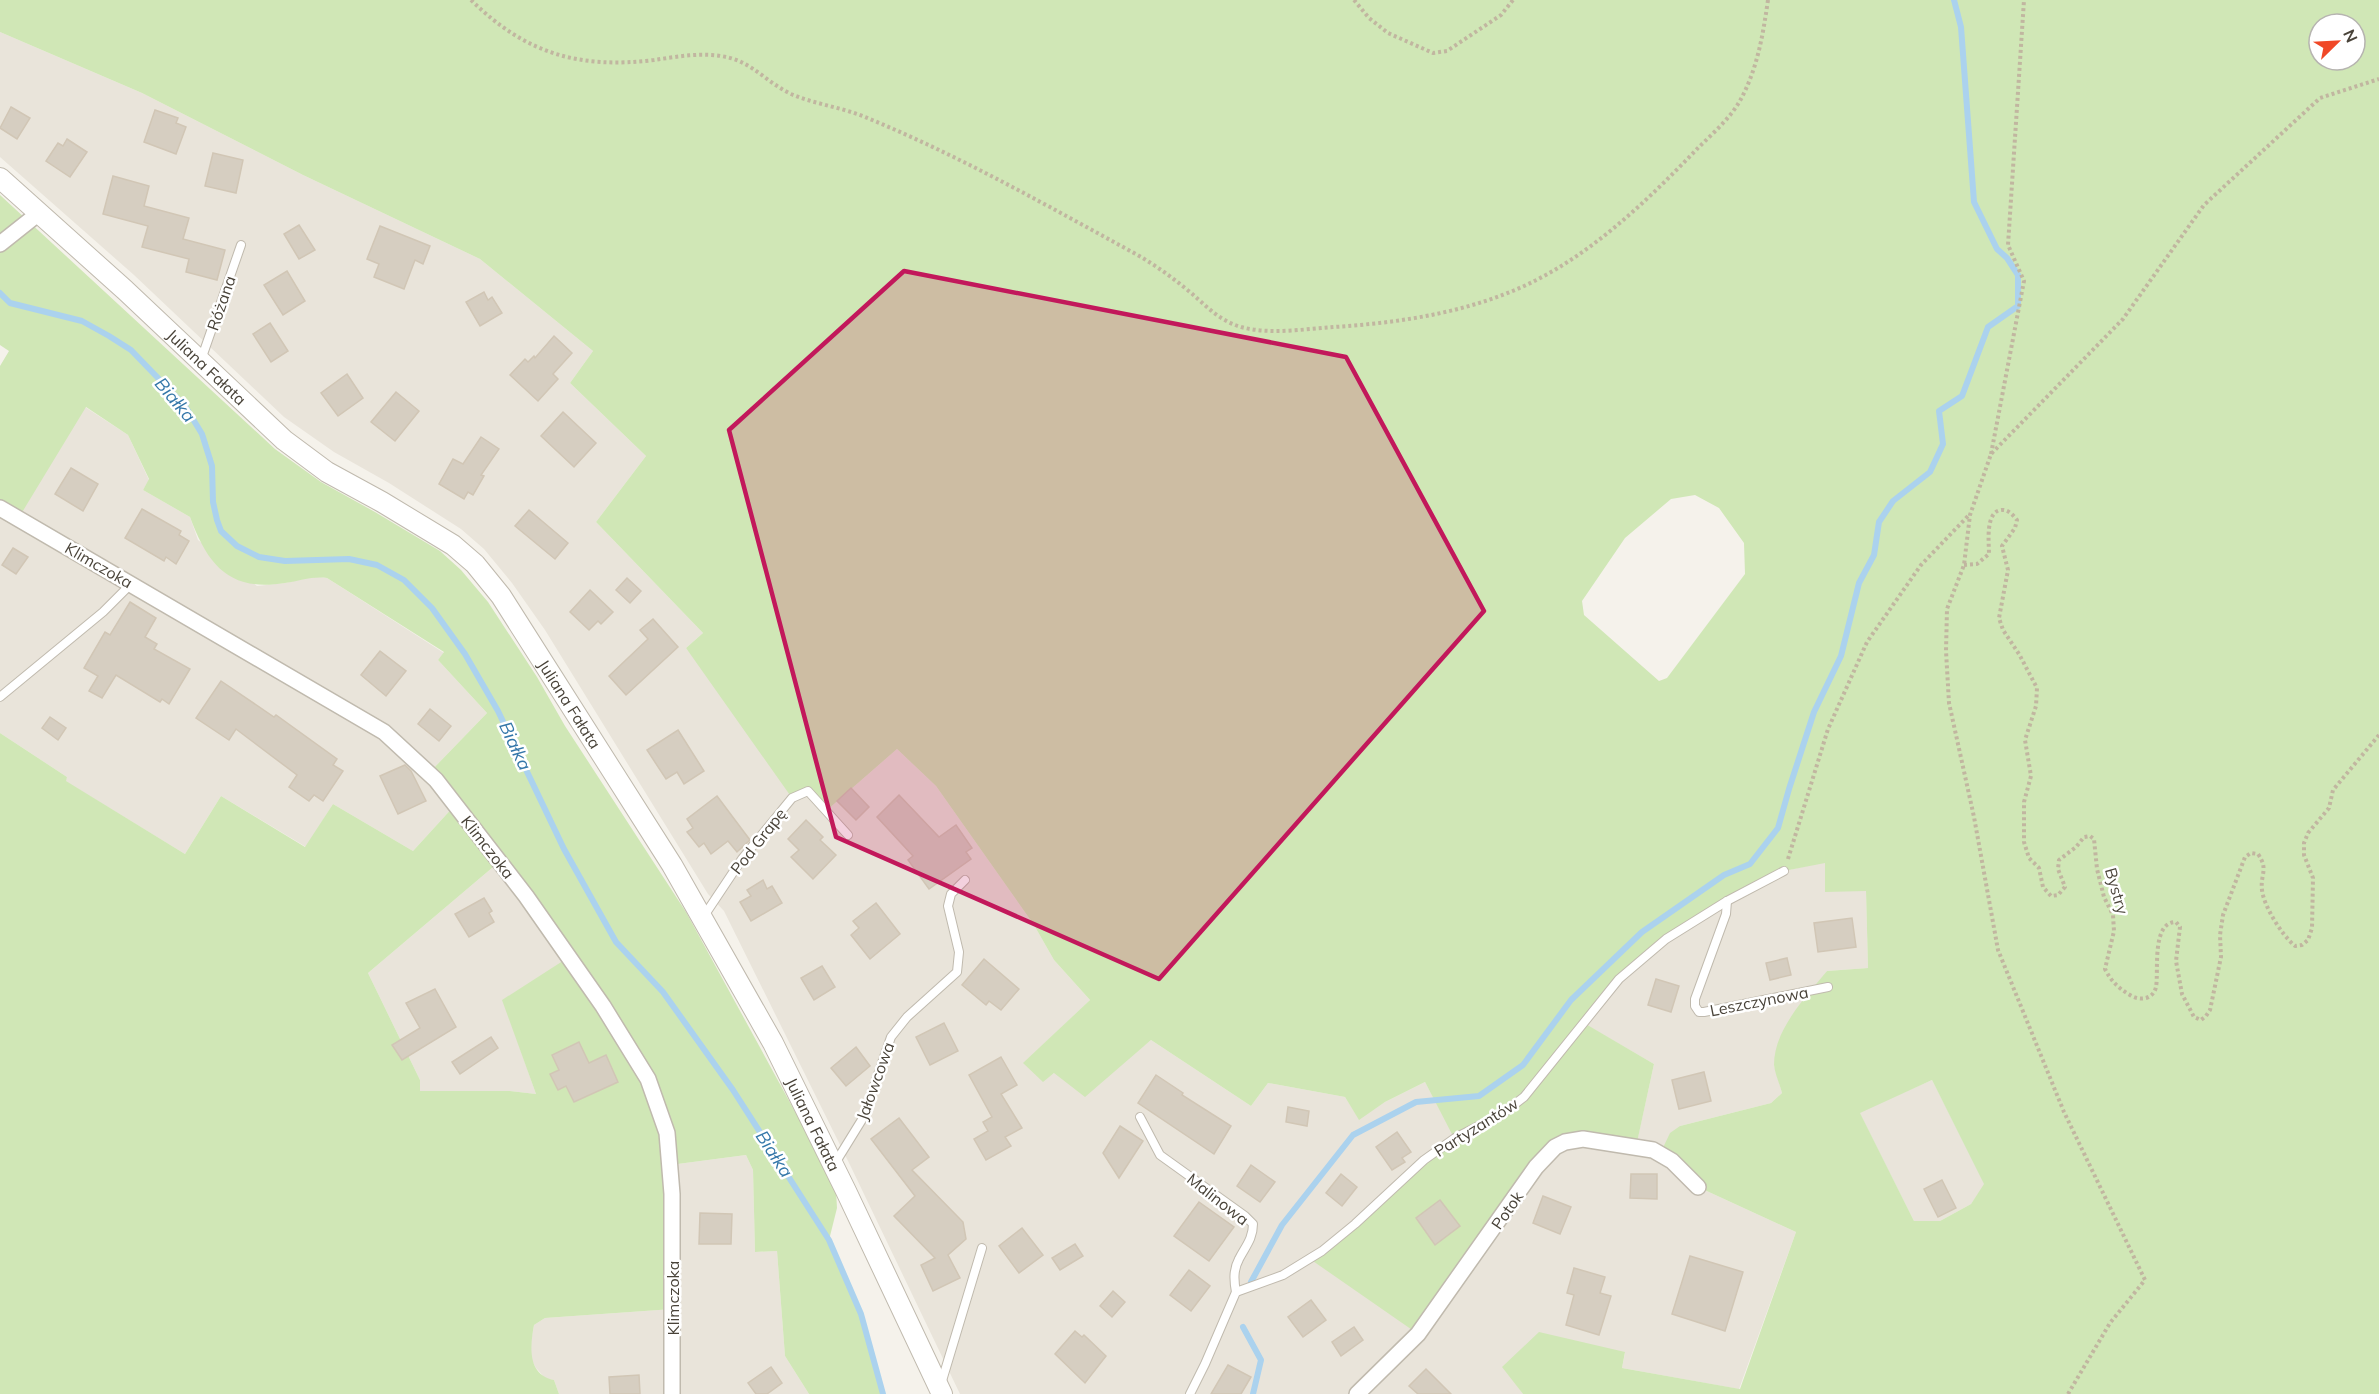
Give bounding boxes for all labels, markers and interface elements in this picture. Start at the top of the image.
north arrow [2307,12,2367,72]
text: N [2339,26,2362,45]
street label: Różana [202,273,240,333]
street label: Juliana Fałata [163,325,250,409]
water label: Białka [150,373,201,427]
street label: Klimczoka [62,538,136,592]
street label: Juliana Fałata [534,656,605,752]
water label: Białka [494,718,537,774]
street label: Pod Grapę [726,804,790,878]
street label: Klimczoka [457,811,519,883]
street label: Bystry [2101,865,2133,917]
street label: Leszczynowa [1708,982,1810,1020]
street label: Jałowcowa [852,1039,898,1123]
street label: Juliana Fałata [782,1074,845,1174]
street label: Partyzantów [1430,1093,1522,1161]
water label: Białka [751,1126,798,1182]
street label: Malinowa [1183,1169,1253,1229]
street label: Potok [1487,1186,1528,1233]
street label: Klimczoka [663,1261,683,1335]

